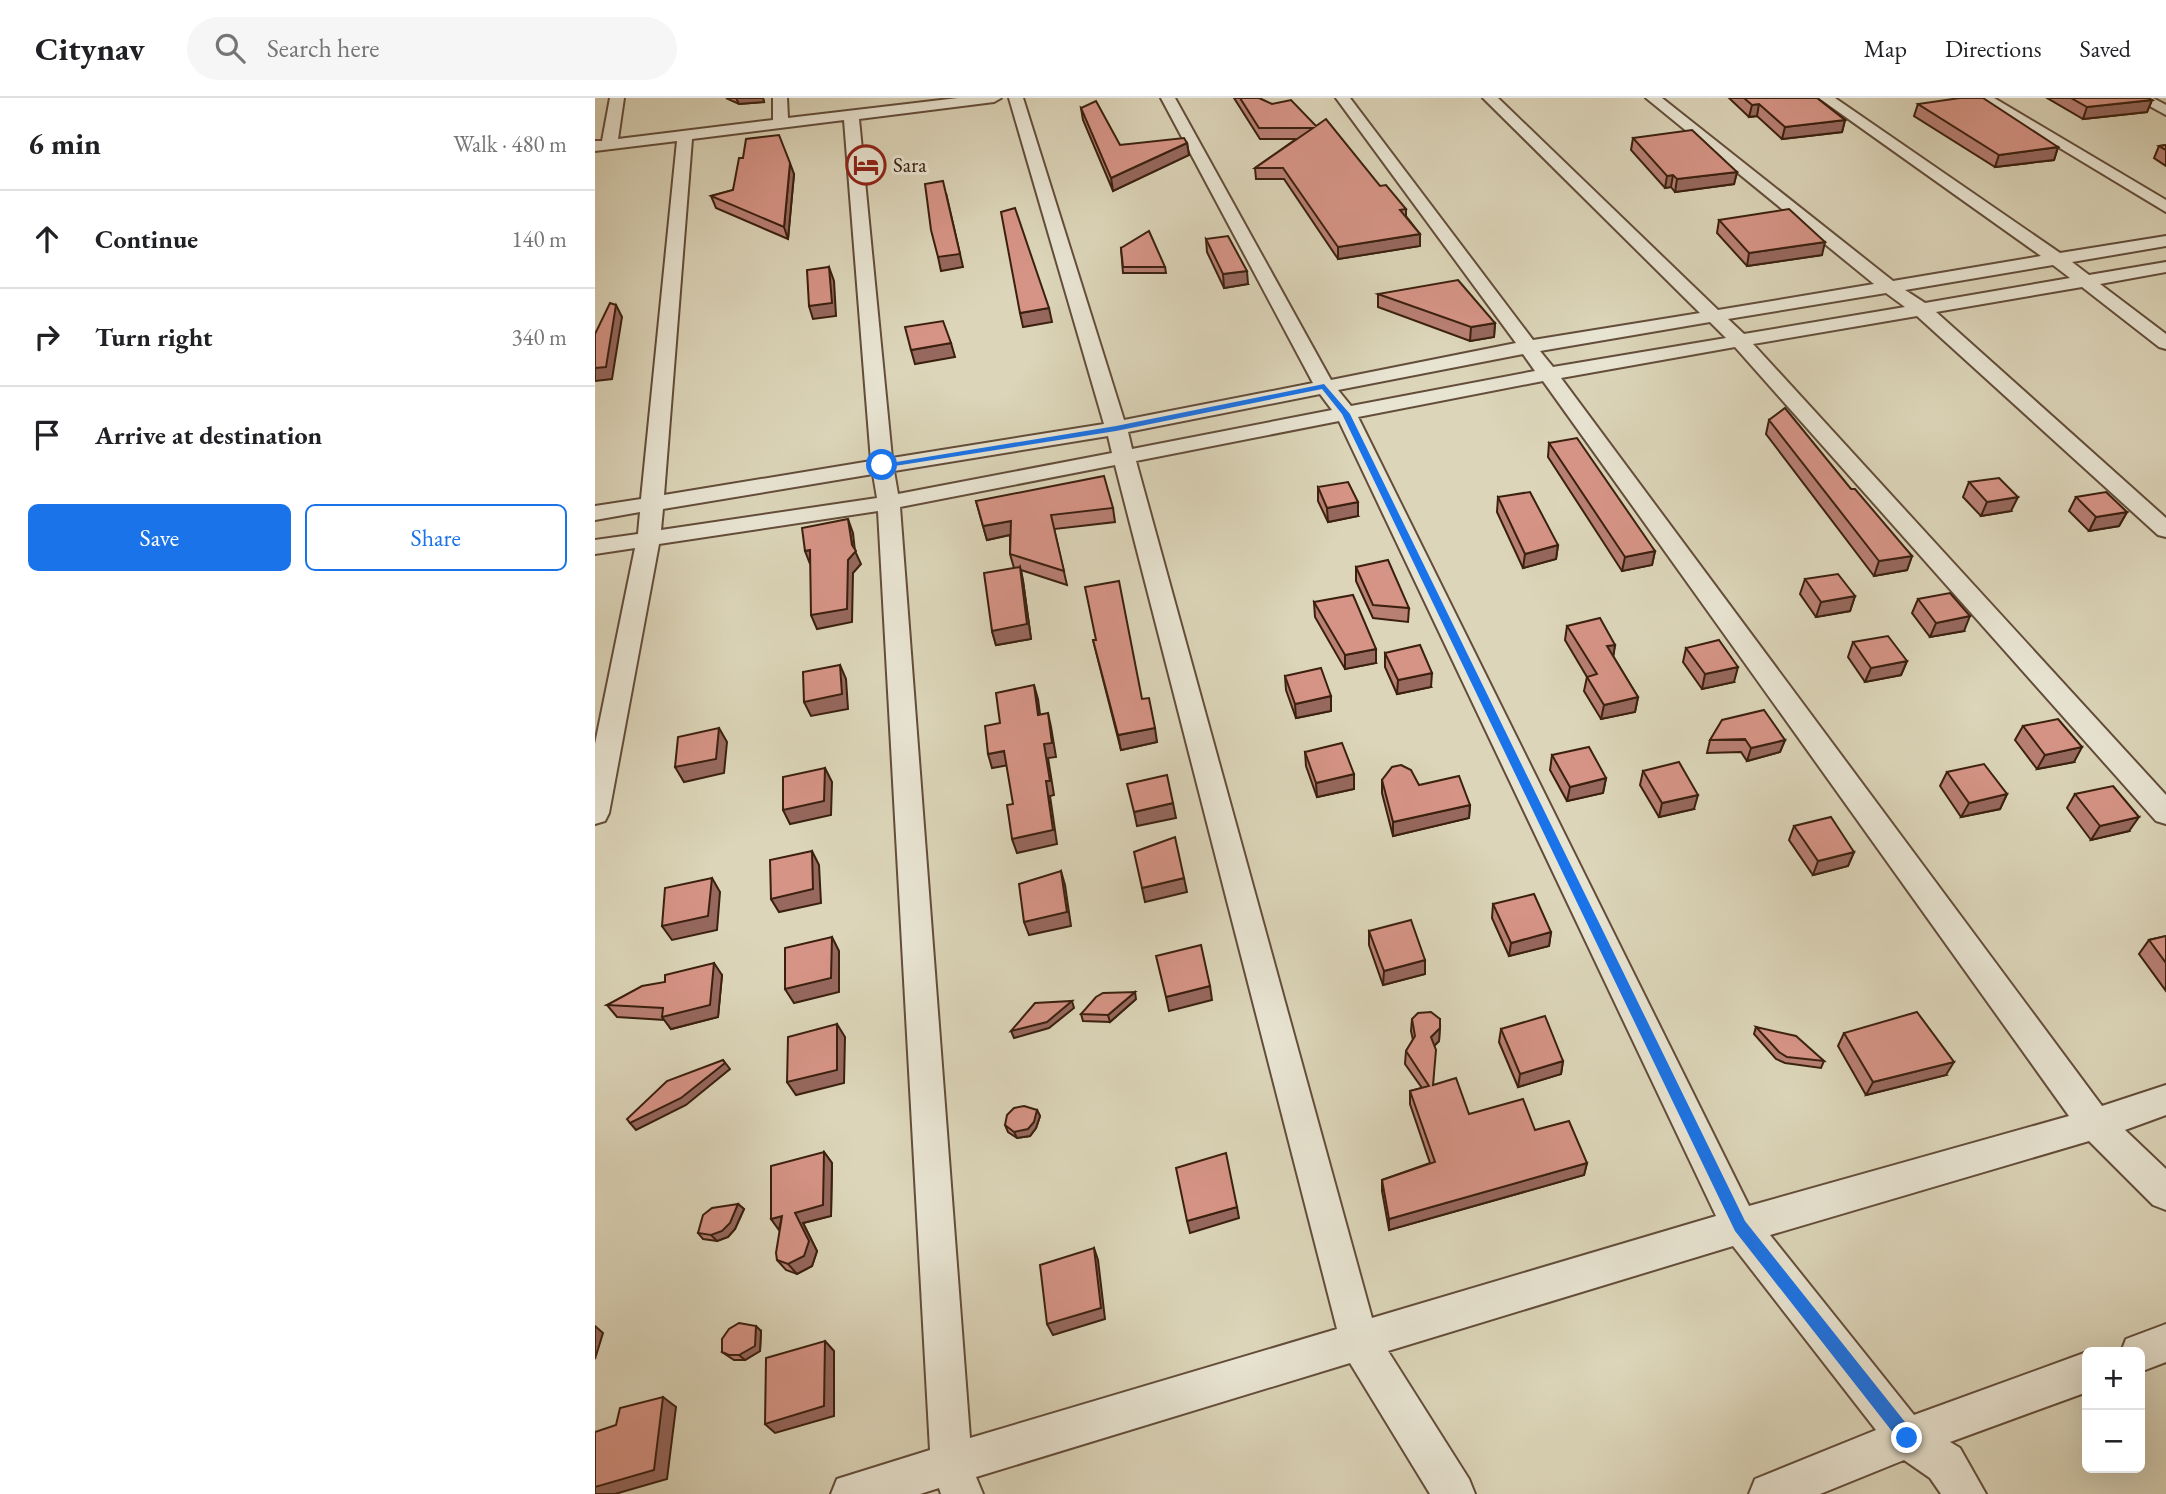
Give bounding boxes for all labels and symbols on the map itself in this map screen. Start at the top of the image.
hotel icon: Sara [845,144,887,186]
place label: Sara [893,151,927,178]
route start [866,449,897,480]
route end [1891,1422,1922,1453]

